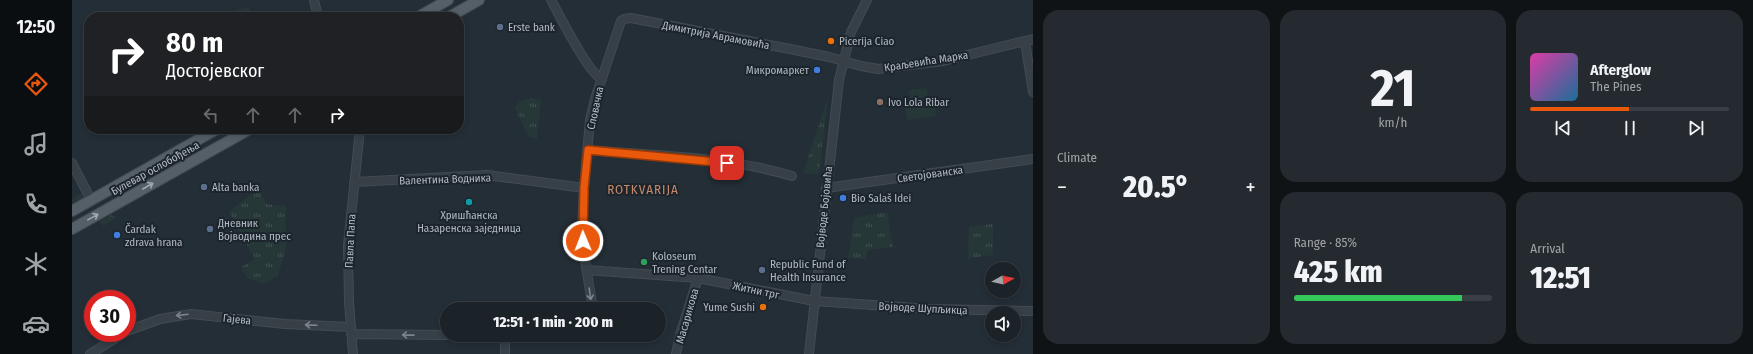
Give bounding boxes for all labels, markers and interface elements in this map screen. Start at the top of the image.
text: 12:50 [17,16,55,38]
street label: Димитрија Аврамовића [660,18,771,52]
place label: Erste bank [508,21,556,34]
marker: Erste bank [495,22,505,32]
text: 80 m [166,26,223,59]
icon: right [100,28,152,80]
place label: Picerija Ciao [839,35,895,48]
marker: Picerija Ciao [826,36,836,46]
street label: Краљевића Марка [883,48,969,75]
text: 21 [1370,57,1416,120]
text: Достојевског [166,60,264,82]
text: Afterglow [1590,61,1651,79]
place label: Микромаркет [746,64,810,77]
marker: Микромаркет [812,65,822,75]
icon: directions [22,70,50,98]
text: The Pines [1590,79,1642,94]
street label: Словачка [585,85,606,131]
place label: Ivo Lola Ribar [888,96,949,109]
marker: Ivo Lola Ribar [875,97,885,107]
icon: left [200,104,222,126]
icon: ahead [242,104,264,126]
icon: ahead [284,104,306,126]
icon: right [326,104,348,126]
text: km/h [1378,115,1407,130]
icon: previous [1552,117,1574,139]
icon: pause [1619,117,1641,139]
icon: next [1685,117,1707,139]
icon: music [22,130,50,158]
street label: Булевар ослобођења [109,139,202,198]
pin [710,146,744,180]
text: Climate [1057,150,1097,165]
icon: arrive [716,152,738,174]
street label: Светојованска [896,163,964,186]
street label: Војводе Бојовића [814,166,835,249]
text: 20.5° [1123,169,1190,205]
street label: Валентина Водника [399,171,491,188]
text: − [1057,174,1067,201]
text: + [1246,174,1256,201]
one-way arrow [142,181,154,189]
place label: Alta banka [212,181,259,194]
marker: Alta banka [199,182,209,192]
district label: ROTKVARIJA [607,182,679,197]
icon: phone [22,190,50,218]
place label: Bio Salaš Idei [851,192,912,205]
marker: Bio Salaš Idei [838,193,848,203]
marker: Хришћанска Назаренска заједница [464,197,474,207]
place label: Хришћанска Назаренска заједница [417,209,521,235]
one-way arrow [87,213,99,220]
street label: Павла Папа [343,214,358,269]
place label: Дневник Војводина прес [217,217,291,243]
position arrow [562,220,604,262]
place label: Čardak zdrava hrana [125,222,182,249]
marker: Дневник Војводина прес [205,224,215,234]
marker: Čardak zdrava hrana [112,230,122,240]
text: Range · 85% [1294,235,1357,250]
text: Arrival [1530,241,1565,256]
icon: climate [22,250,50,278]
place label: Koloseum Trening Centar [652,250,717,276]
text: 425 km [1294,254,1383,290]
marker: Koloseum Trening Centar [639,257,649,267]
place label: Republic Fund of Health Insurance [770,258,846,284]
text: 12:51 [1530,260,1591,296]
north arrow [985,262,1021,298]
map controls [985,262,1021,342]
marker: Republic Fund of Health Insurance [757,265,767,275]
street label: Житни трг [731,279,781,302]
one-way arrow [586,287,594,300]
street label: Масарикова [673,287,702,345]
speed limit sign: 30 [84,290,136,342]
street label: Војводе Шупљикца [878,300,968,317]
place label: Yume Sushi [703,301,755,314]
marker: Yume Sushi [758,302,768,312]
button: sound [985,306,1021,342]
icon: car [22,310,50,338]
one-way arrow [176,312,189,319]
street label: Гајева [222,312,252,327]
text: 12:51 · 1 min · 200 m [493,313,613,331]
one-way arrow [305,321,318,329]
one-way arrow [402,331,415,338]

